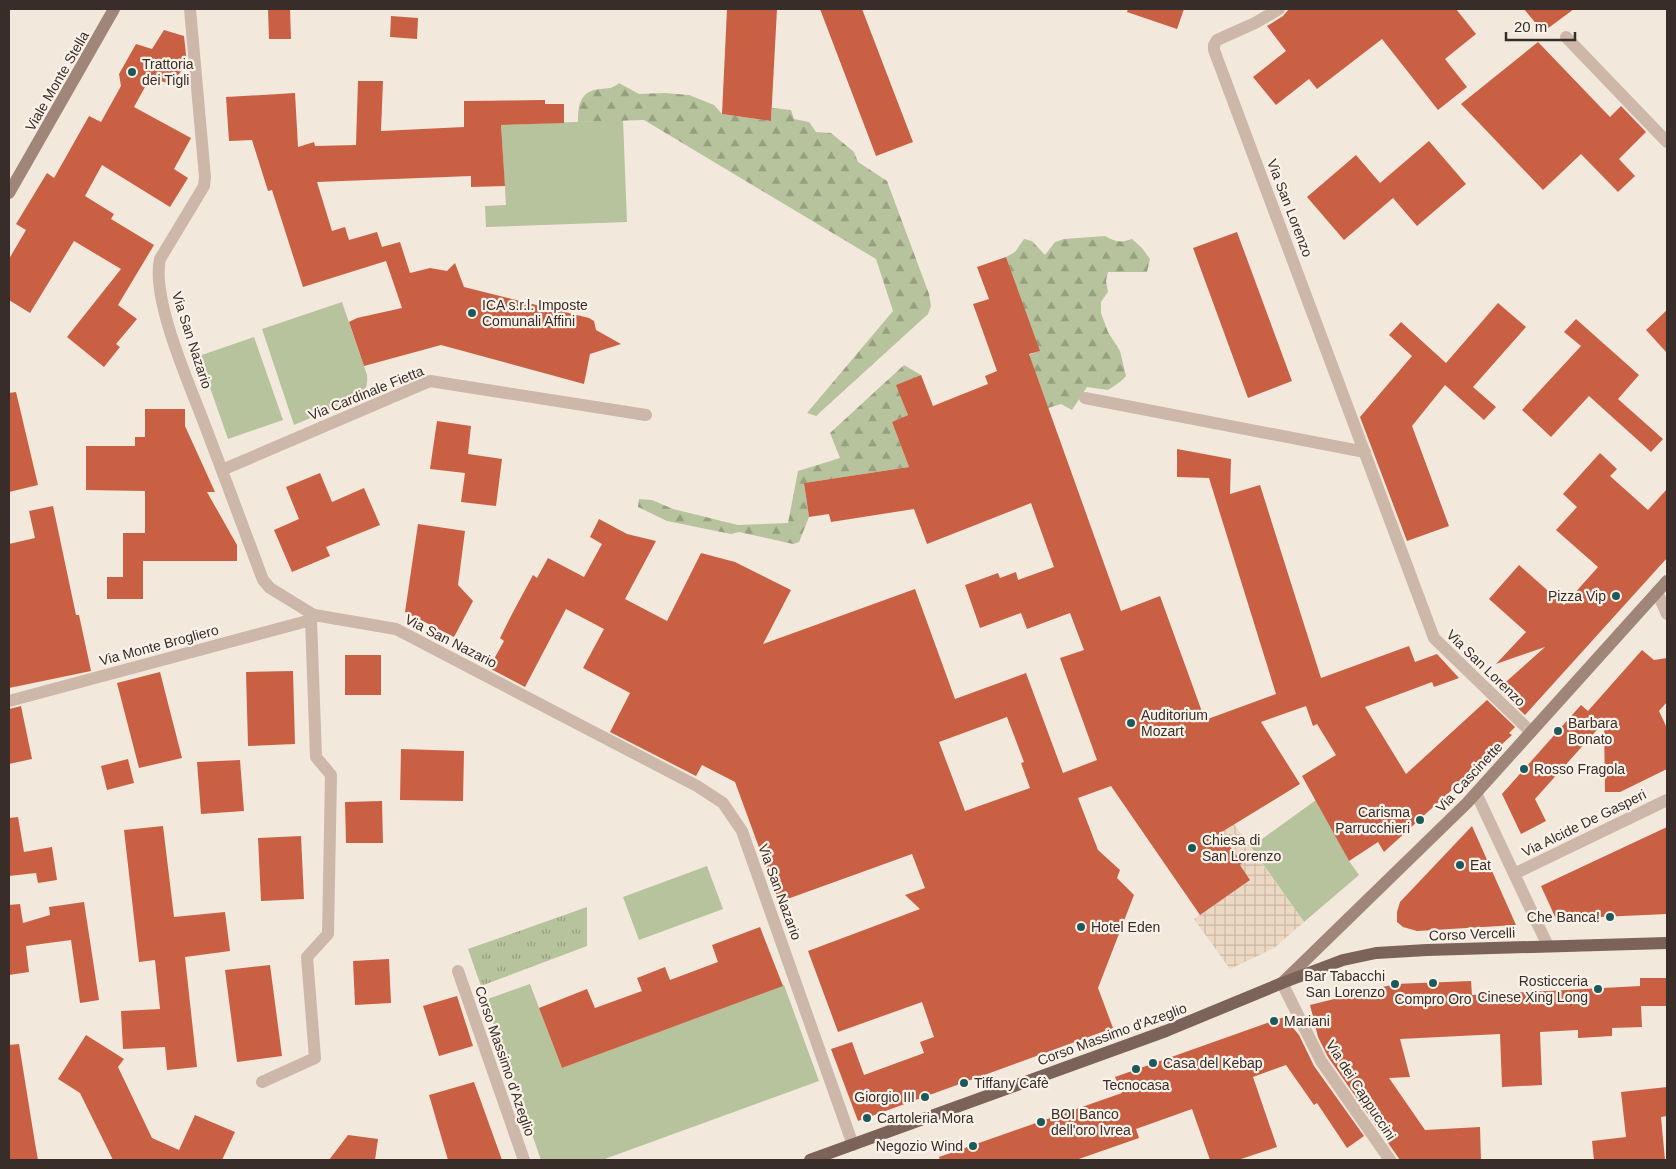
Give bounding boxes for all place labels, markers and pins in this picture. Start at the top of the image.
place label: Trattoria dei Tigli [142,56,194,88]
marker: Trattoria dei Tigli [126,66,138,78]
place label: ICA s.r.l. Imposte Comunali Affini [482,297,588,329]
marker: ICA s.r.l. Imposte Comunali Affini [466,307,478,319]
place label: Pizza Vip [1548,588,1606,604]
marker: Pizza Vip [1610,590,1622,602]
place label: Auditorium Mozart [1141,707,1208,739]
place label: Barbara Bonato [1568,715,1618,747]
marker: Auditorium Mozart [1125,717,1137,729]
marker: Barbara Bonato [1552,725,1564,737]
place label: Rosso Fragola [1534,761,1625,777]
marker: Rosso Fragola [1518,763,1530,775]
place label: Carisma Parrucchieri [1335,804,1410,836]
marker: Carisma Parrucchieri [1414,814,1426,826]
place label: Chiesa di San Lorenzo [1202,832,1282,864]
marker: Chiesa di San Lorenzo [1186,842,1198,854]
place label: Eat [1470,857,1491,873]
marker: Eat [1454,859,1466,871]
place label: Che Banca! [1527,909,1600,925]
marker: Che Banca! [1604,911,1616,923]
place label: Hotel Eden [1091,919,1160,935]
marker: Hotel Eden [1075,921,1087,933]
place label: Bar Tabacchi San Lorenzo [1304,968,1385,1000]
place label: Rosticceria Cinese Xing Long [1477,973,1588,1005]
marker: Compro Oro [1427,977,1439,989]
marker: Bar Tabacchi San Lorenzo [1389,978,1401,990]
marker: Rosticceria Cinese Xing Long [1592,983,1604,995]
place label: Compro Oro [1394,991,1472,1007]
place label: Mariani [1284,1013,1330,1029]
marker: Mariani [1268,1015,1280,1027]
place label: Casa del Kebap [1163,1055,1263,1071]
marker: Casa del Kebap [1147,1057,1159,1069]
marker: Tecnocasa [1130,1063,1142,1075]
place label: Tiffany Cafè [974,1075,1049,1091]
marker: Tiffany Cafè [958,1077,970,1089]
place label: Tecnocasa [1103,1077,1170,1093]
place label: Giorgio III [854,1089,915,1105]
marker: Giorgio III [919,1091,931,1103]
place label: BOI Banco dell'oro Ivrea [1051,1106,1131,1138]
place label: Cartoleria Mora [877,1110,974,1126]
marker: Cartoleria Mora [861,1112,873,1124]
marker: BOI Banco dell'oro Ivrea [1035,1116,1047,1128]
place label: Negozio Wind [876,1138,963,1154]
marker: Negozio Wind [967,1140,979,1152]

